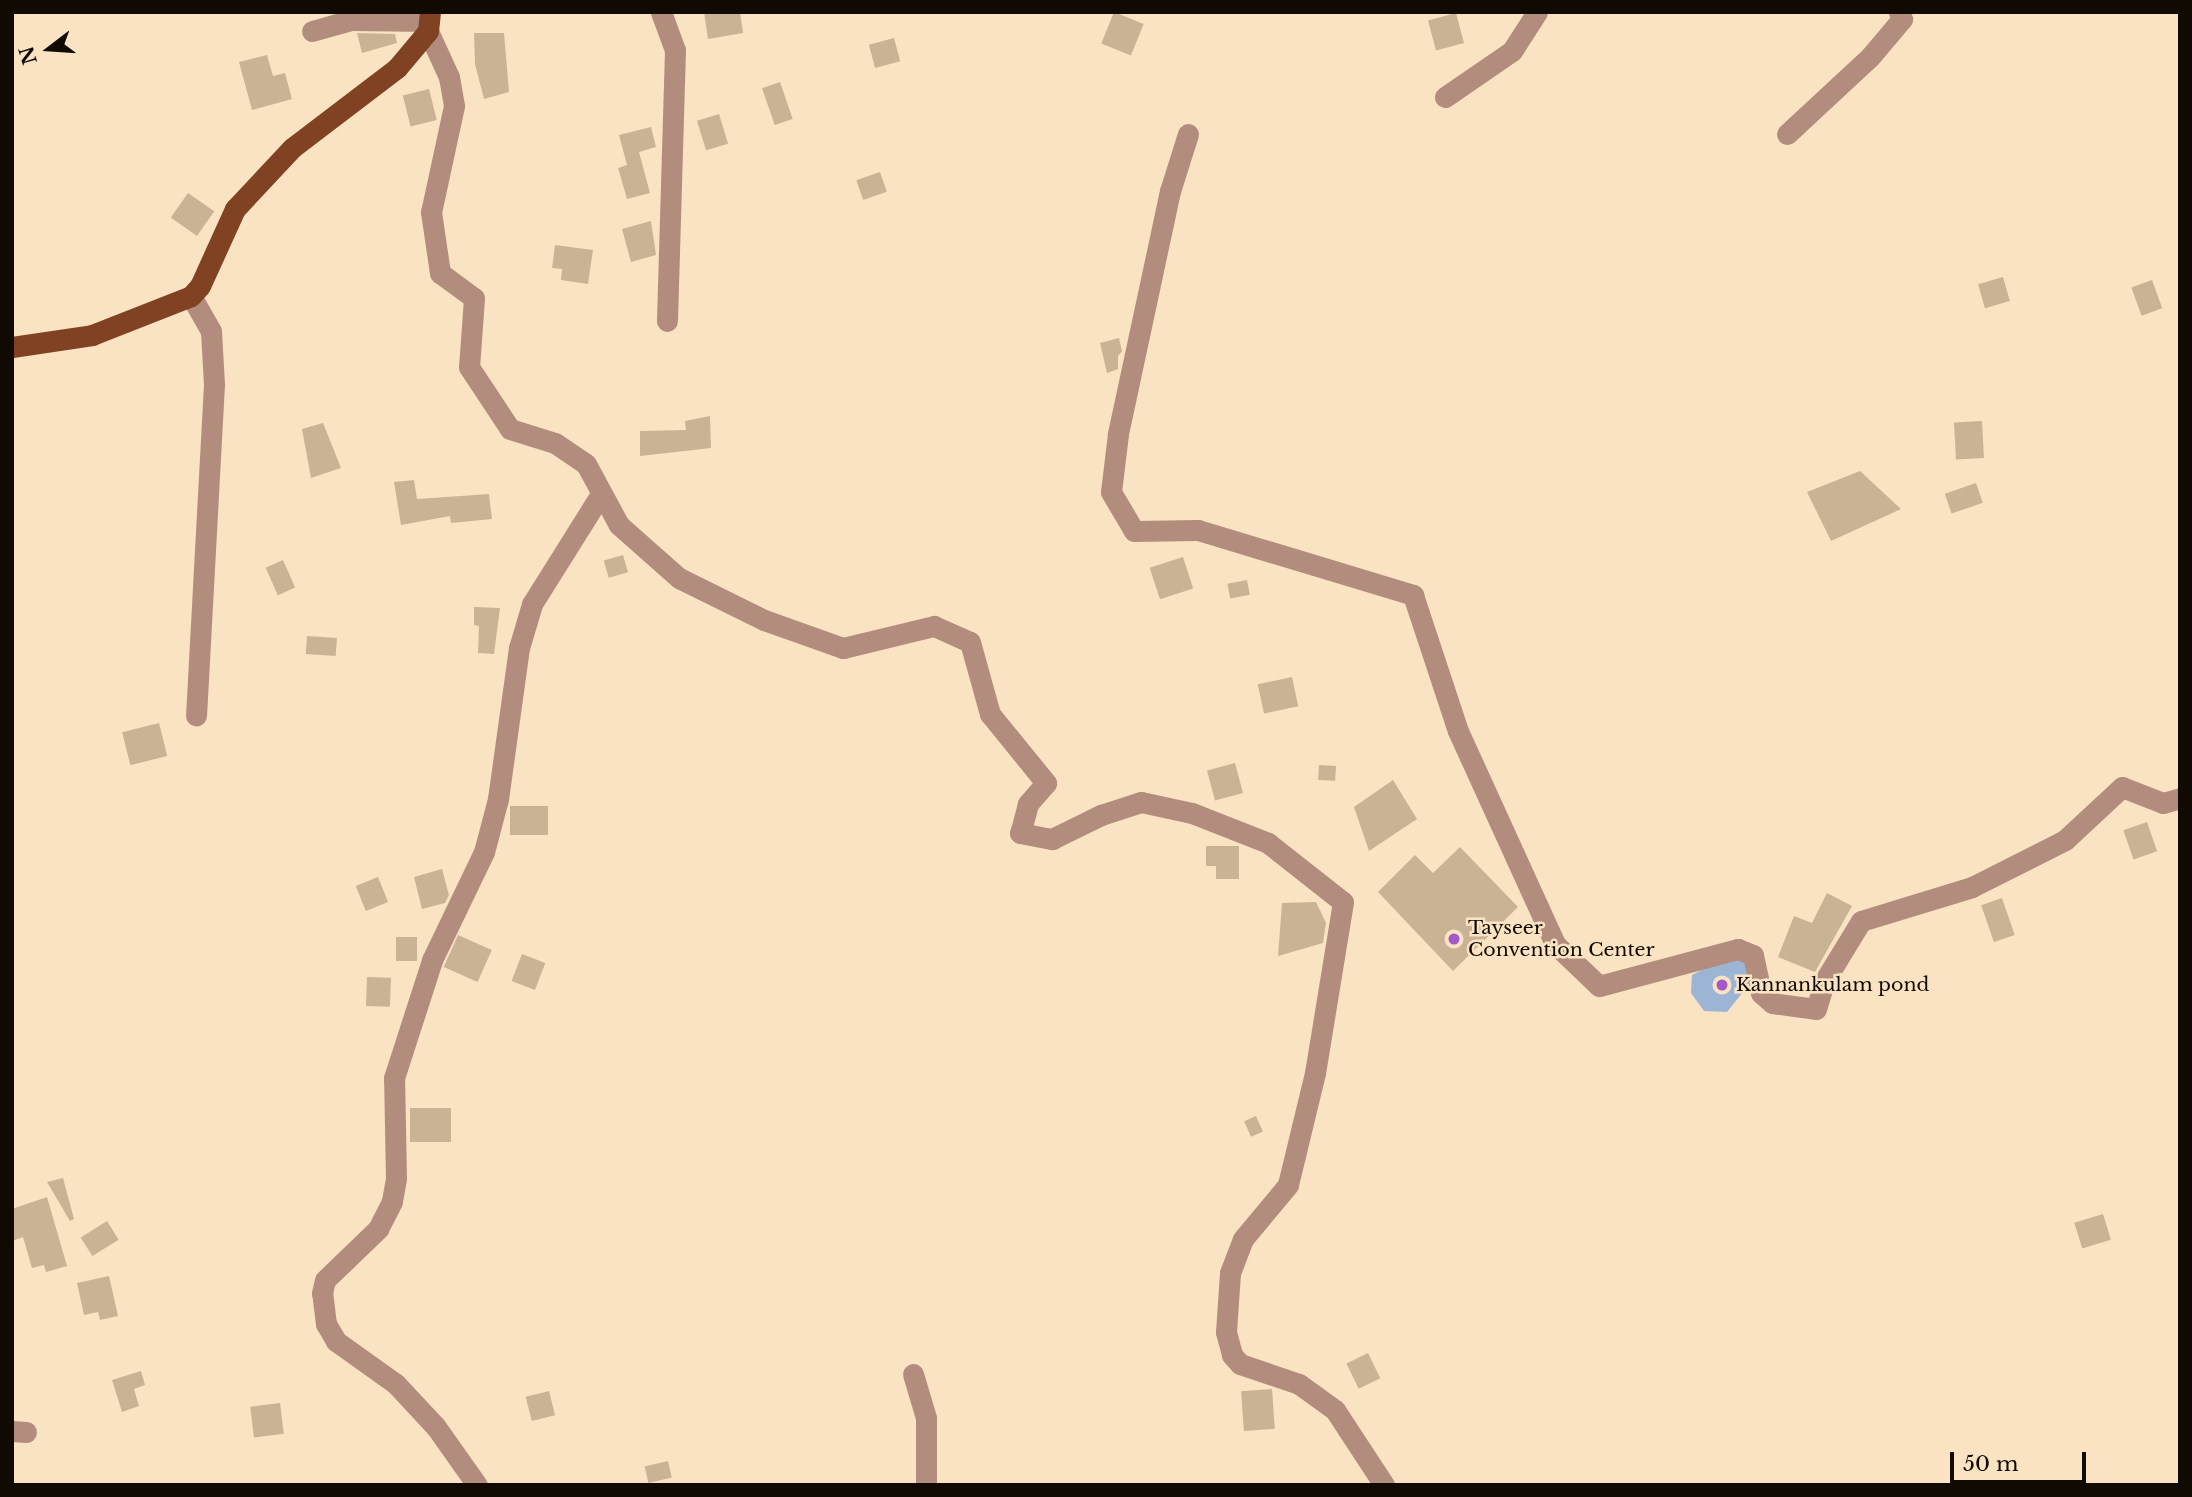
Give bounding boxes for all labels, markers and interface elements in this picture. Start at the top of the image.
north arrow [14,14,84,84]
text: N [15,43,42,67]
place label: Tayseer Convention Center [1468,917,1655,961]
marker: Tayseer Convention Center [1446,931,1462,947]
place label: Kannankulam pond [1736,974,1929,996]
marker: Kannankulam pond [1714,977,1730,993]
scale bar [1954,1438,2090,1482]
text: 50 m [1963,1451,2018,1477]

